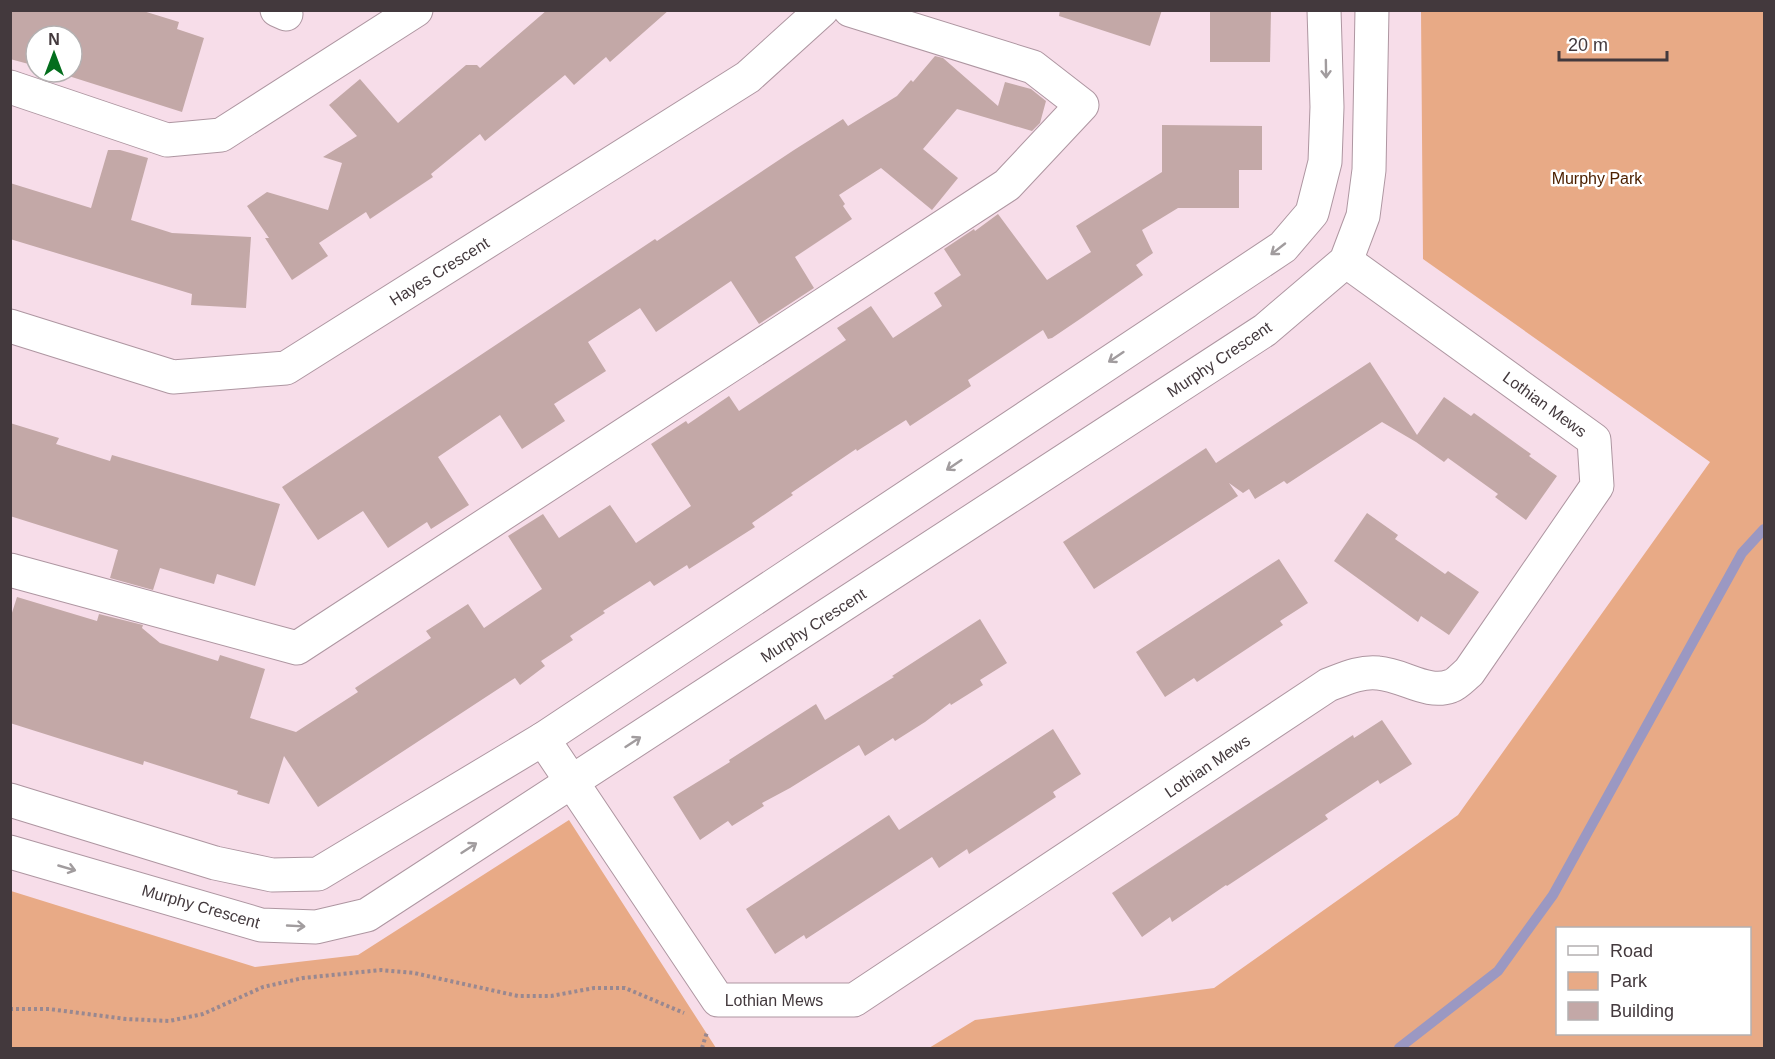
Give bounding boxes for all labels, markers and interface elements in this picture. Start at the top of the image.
north arrow [24,24,84,84]
scale bar [1559,24,1667,62]
text: N [48,31,60,48]
text: 20 m [1568,35,1608,55]
one-way arrow [1320,58,1332,78]
park label: Murphy Park [1552,170,1643,187]
street label: Hayes Crescent [386,234,492,309]
one-way arrow [1271,242,1287,255]
street label: Murphy Crescent [1164,318,1275,401]
one-way arrow [1108,351,1125,364]
street label: Lothian Mews [1500,369,1590,440]
one-way arrow [946,460,963,472]
street label: Murphy Crescent [758,585,869,666]
street label: Lothian Mews [1162,732,1253,801]
one-way arrow [624,735,641,747]
one-way arrow [461,842,478,855]
one-way arrow [57,863,76,874]
street label: Murphy Crescent [140,882,262,932]
one-way arrow [285,921,305,932]
legend [1556,927,1751,1035]
text: Road [1610,941,1653,961]
text: Park [1610,971,1648,991]
street label: Lothian Mews [725,992,823,1009]
text: Building [1610,1001,1674,1021]

